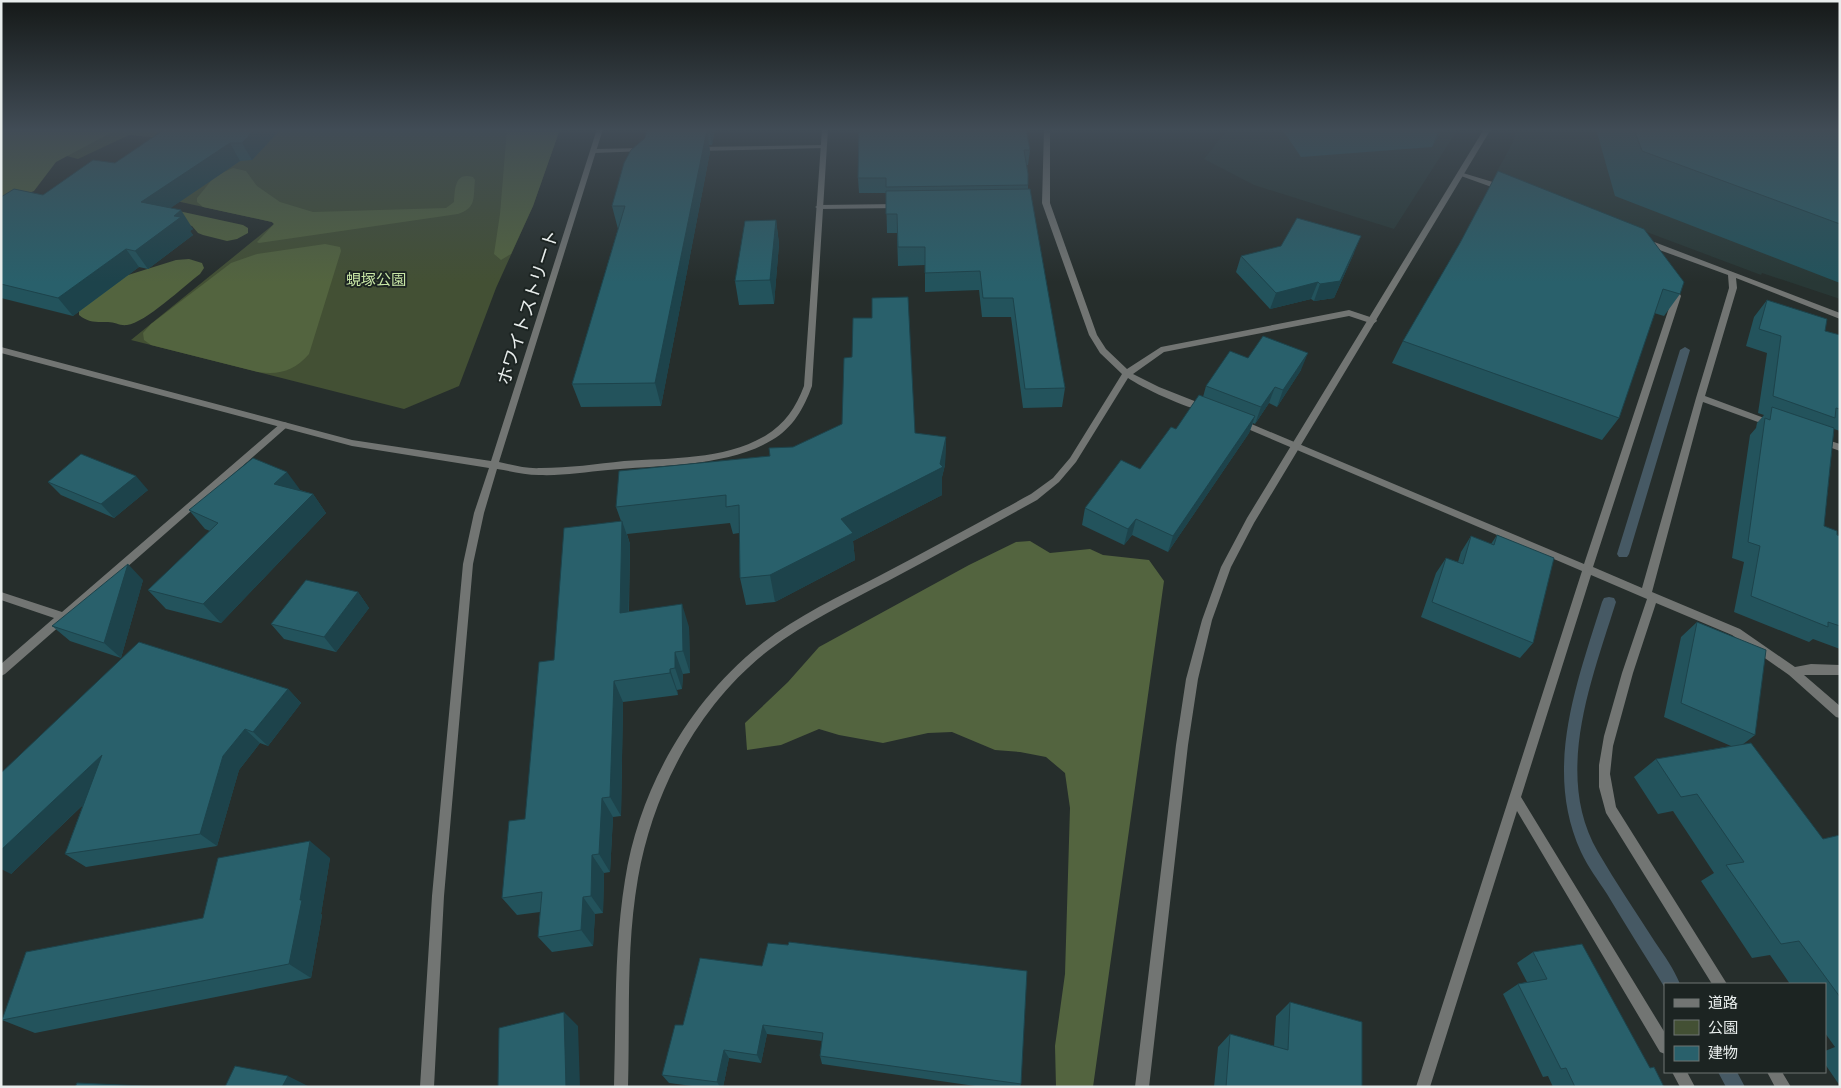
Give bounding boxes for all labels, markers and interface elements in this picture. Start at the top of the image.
street label: ホワイトストリート [491,226,563,388]
park label: 蜆塚公園 [346,269,406,290]
legend [1664,983,1826,1073]
text: 道路 [1708,992,1738,1013]
text: 公園 [1708,1017,1738,1038]
text: 建物 [1708,1042,1738,1063]

